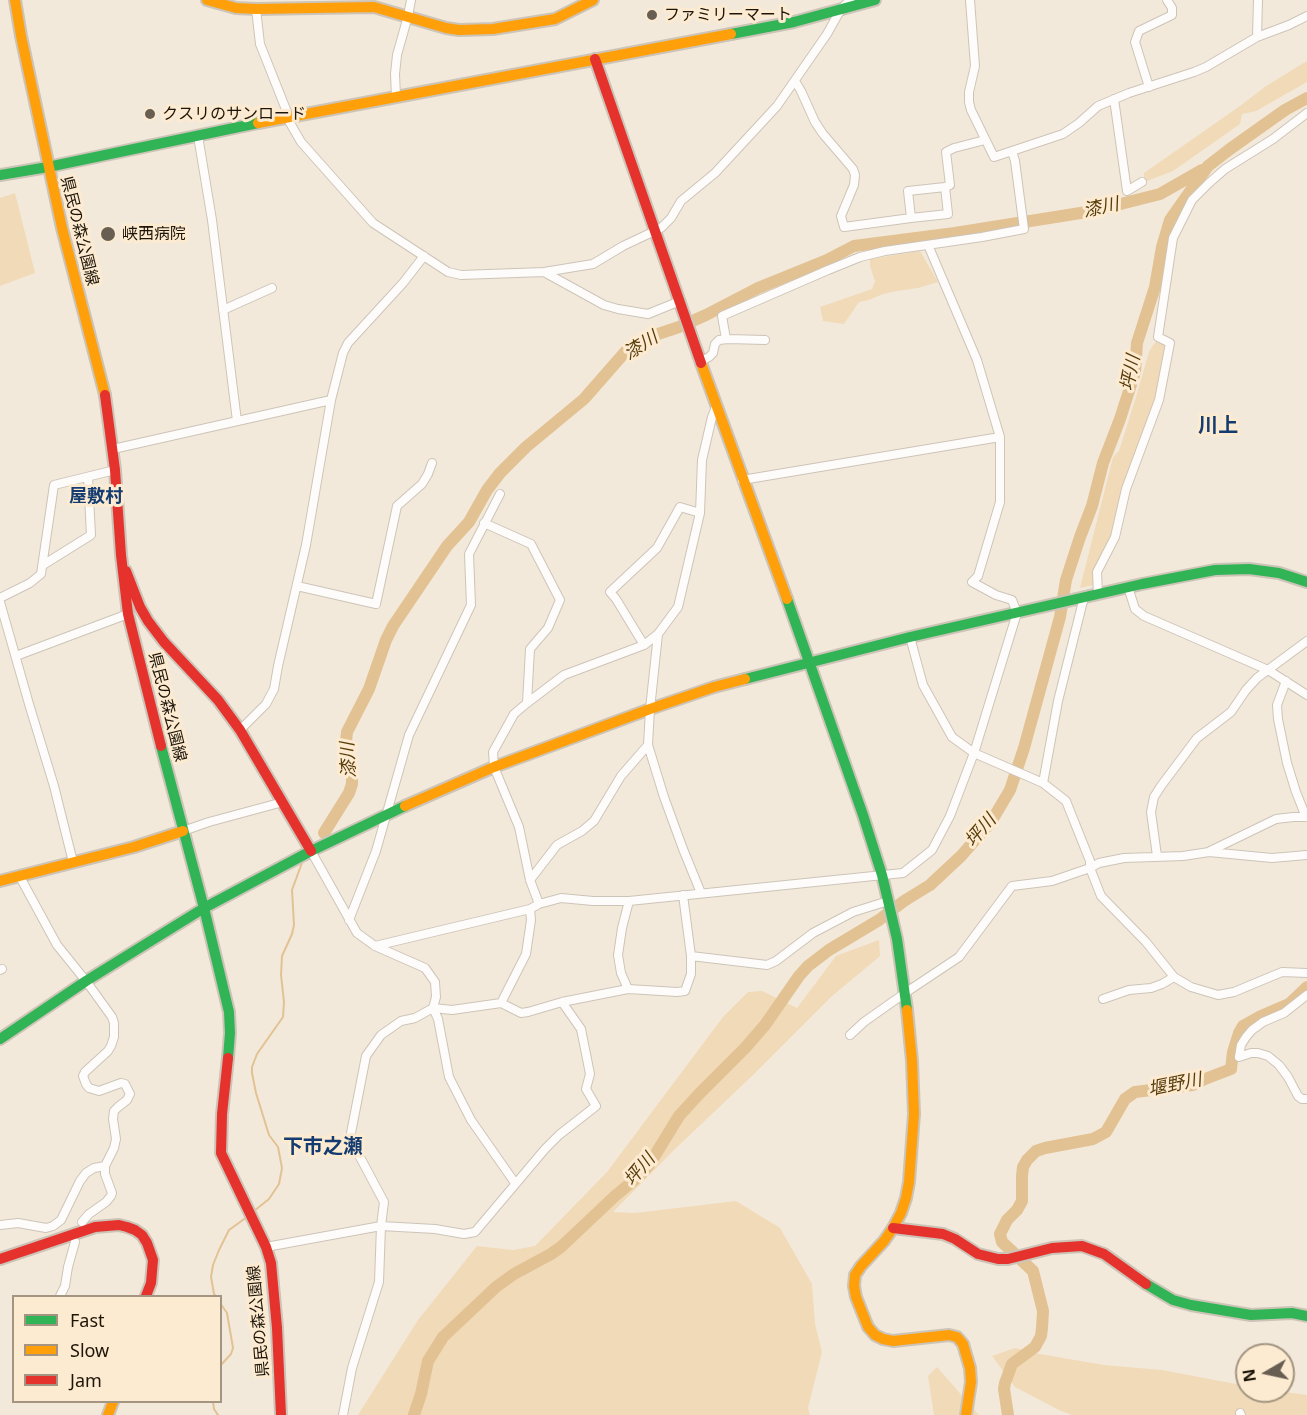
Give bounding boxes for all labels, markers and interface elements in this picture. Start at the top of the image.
place label: ファミリーマート [664,5,792,25]
marker: ファミリーマート [645,8,659,22]
place label: クスリのサンロード [162,104,306,124]
marker: クスリのサンロード [143,107,157,121]
street label: 県民の森公園線 [56,174,102,288]
water label: 漆川 [1081,194,1121,222]
place label: 峡西病院 [122,224,186,244]
marker: 峡西病院 [99,225,117,243]
water label: 漆川 [620,327,662,365]
water label: 坪川 [1117,353,1145,393]
district label: 川上 [1198,414,1238,438]
district label: 屋敷村 [69,486,123,508]
street label: 県民の森公園線 [144,650,190,764]
water label: 漆川 [337,741,361,779]
water label: 坪川 [961,810,1001,852]
water label: 堰野川 [1146,1069,1204,1101]
district label: 下市之瀬 [283,1135,363,1159]
water label: 坪川 [620,1149,660,1191]
street label: 県民の森公園線 [245,1264,273,1378]
legend [12,1295,222,1403]
text: Fast [70,1308,105,1332]
text: Slow [70,1338,109,1362]
north arrow [1235,1343,1295,1403]
text: N [1237,1367,1261,1384]
text: Jam [70,1368,102,1392]

